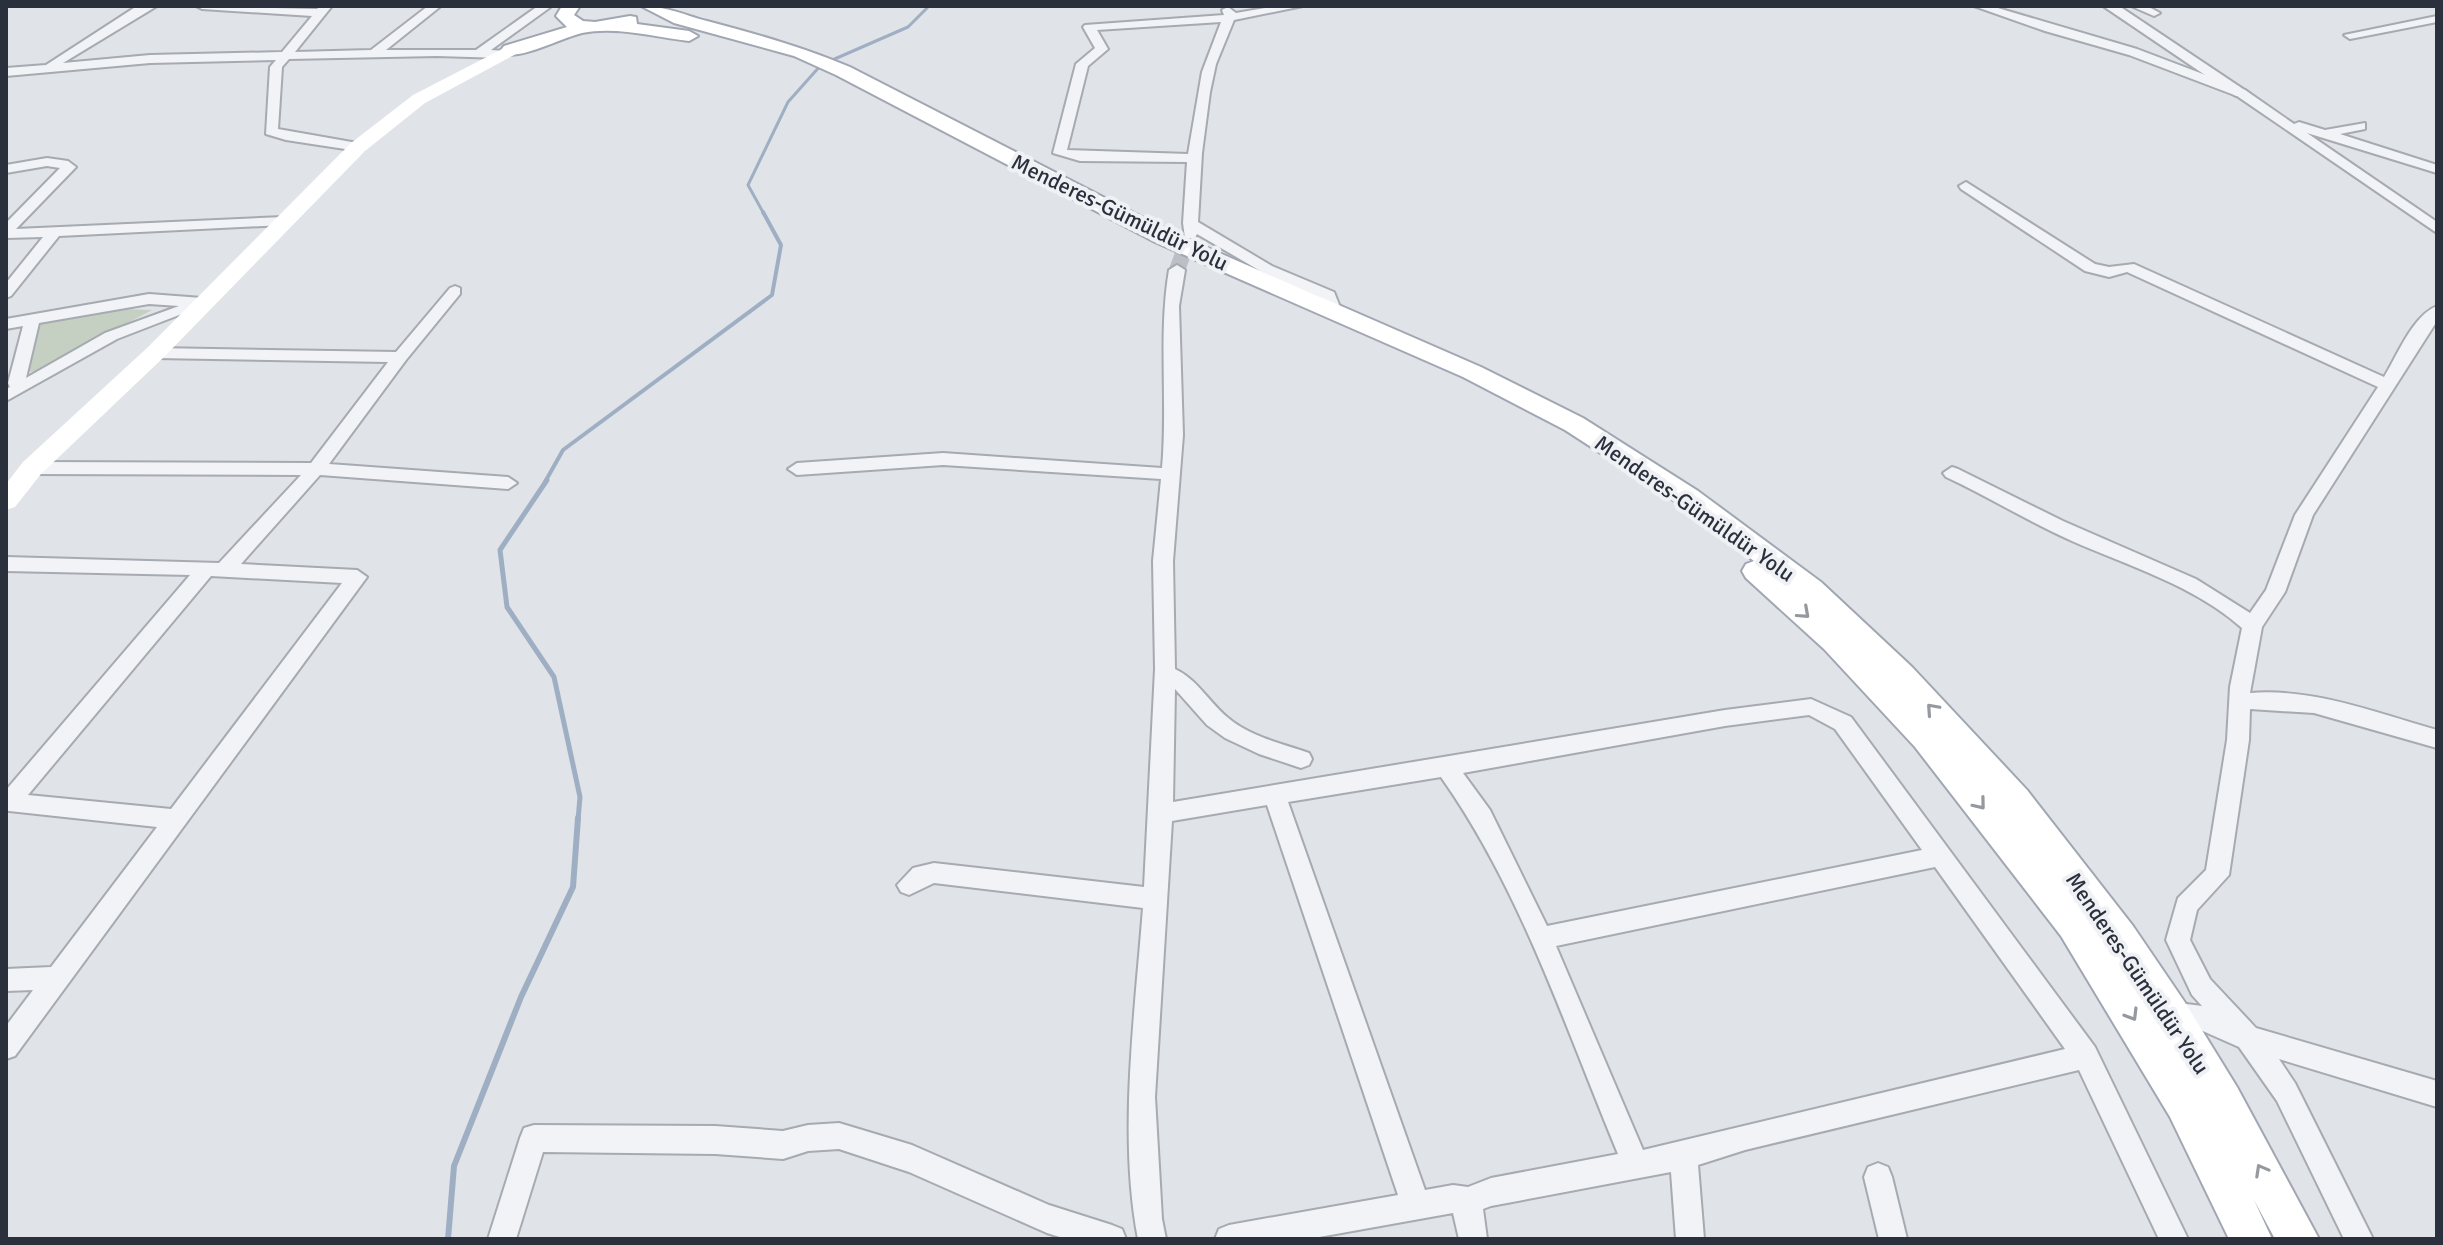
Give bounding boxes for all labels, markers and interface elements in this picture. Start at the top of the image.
street label: Menderes-Gümüldür Yolu [1007,148,1232,277]
street label: Menderes-Gümüldür Yolu [1590,429,1800,588]
one-way arrow [1795,603,1810,618]
one-way arrow [1928,704,1942,719]
one-way arrow [1970,795,1984,810]
street label: Menderes-Gümüldür Yolu [2060,867,2215,1079]
one-way arrow [2122,1006,2138,1021]
one-way arrow [2255,1164,2270,1179]

